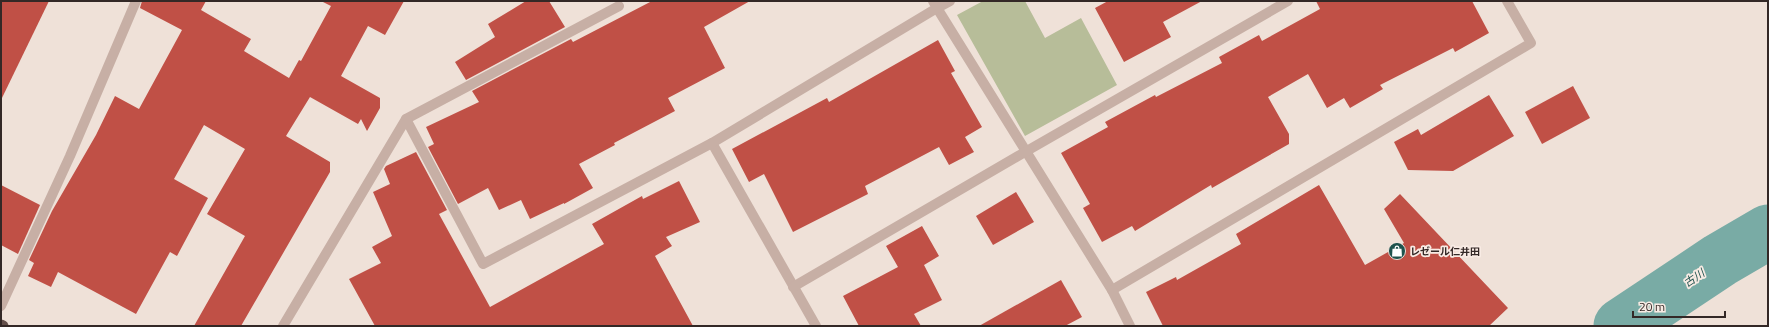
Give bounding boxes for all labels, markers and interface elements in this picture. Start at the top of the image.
shop icon: レゼール仁井田 [1387,241,1407,261]
place label: レゼール仁井田 [1410,244,1480,259]
water label: 古川 [1680,265,1708,291]
scale bar [1633,293,1725,319]
text: 20 m [1639,297,1665,316]

